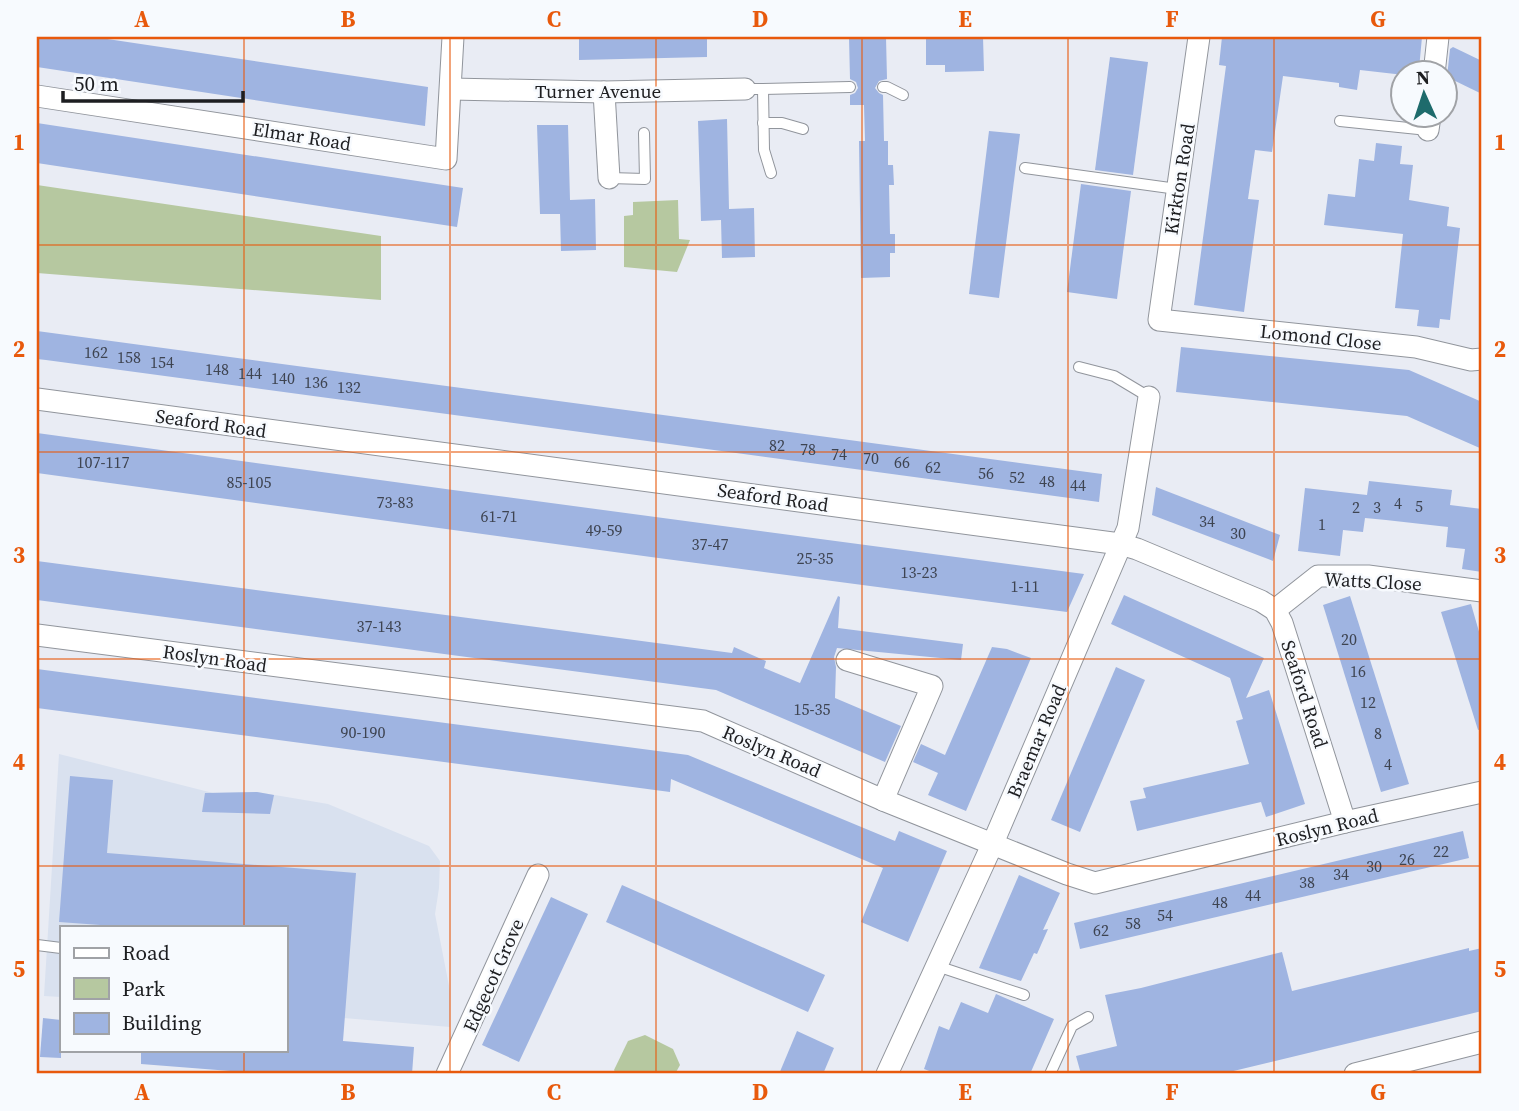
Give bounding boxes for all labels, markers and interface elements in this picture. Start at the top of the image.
text: A [134,3,150,35]
text: B [341,3,356,35]
text: C [547,3,561,35]
text: D [752,3,768,35]
text: E [958,3,972,35]
text: F [1165,3,1179,35]
text: G [1370,3,1386,35]
scale bar [63,60,243,104]
north arrow [1390,60,1460,130]
text: N [1416,64,1431,90]
text: 50 m [74,69,119,98]
street label: Turner Avenue [535,78,661,104]
street label: Elmar Road [251,115,353,157]
street label: Kirkton Road [1157,121,1201,236]
text: 1 [13,126,25,158]
text: 1 [1494,126,1506,158]
street label: Lomond Close [1259,318,1383,356]
text: 2 [13,333,25,365]
text: 2 [1494,333,1506,365]
house number: 162 [84,341,108,363]
house number: 158 [117,346,141,368]
house number: 154 [150,351,174,373]
house number: 148 [205,358,229,380]
house number: 144 [238,362,262,384]
house number: 140 [271,367,295,389]
house number: 136 [304,371,328,393]
house number: 132 [337,376,361,398]
street label: Seaford Road [154,402,268,444]
house number: 82 [769,434,785,456]
house number: 78 [800,438,816,460]
house number: 74 [831,443,847,465]
house number: 70 [863,447,879,469]
house number: 107-117 [77,451,130,473]
house number: 66 [894,451,910,473]
house number: 62 [925,456,941,478]
house number: 56 [978,462,994,484]
house number: 52 [1009,466,1025,488]
house number: 48 [1039,470,1055,492]
house number: 85-105 [227,471,272,493]
house number: 44 [1070,474,1086,496]
street label: Seaford Road [716,476,830,518]
house number: 73-83 [377,491,414,513]
house number: 4 [1394,492,1402,514]
house number: 5 [1415,495,1423,517]
house number: 2 [1352,496,1360,518]
house number: 3 [1373,496,1381,518]
house number: 61-71 [481,505,518,527]
house number: 34 [1199,510,1215,532]
house number: 1 [1318,513,1326,535]
house number: 49-59 [586,519,623,541]
house number: 30 [1230,522,1246,544]
house number: 37-47 [692,533,729,555]
text: 3 [13,539,25,571]
text: 3 [1494,539,1506,571]
house number: 25-35 [797,547,834,569]
house number: 13-23 [901,561,938,583]
street label: Watts Close [1323,565,1423,597]
house number: 1-11 [1011,575,1040,597]
house number: 37-143 [357,615,402,637]
house number: 20 [1341,628,1357,650]
street label: Seaford Road [1275,637,1335,751]
street label: Roslyn Road [161,638,269,678]
house number: 16 [1350,660,1366,682]
street label: Braemar Road [1000,680,1072,802]
house number: 12 [1360,691,1376,713]
house number: 15-35 [794,698,831,720]
street label: Roslyn Road [719,719,826,784]
house number: 90-190 [341,721,386,743]
house number: 8 [1374,722,1382,744]
text: 4 [13,746,25,778]
text: 4 [1494,746,1506,778]
house number: 4 [1384,753,1392,775]
street label: Roslyn Road [1273,802,1381,852]
house number: 22 [1433,840,1449,862]
house number: 26 [1399,848,1415,870]
house number: 30 [1366,855,1382,877]
house number: 34 [1333,863,1349,885]
house number: 38 [1299,871,1315,893]
house number: 44 [1245,884,1261,906]
house number: 48 [1212,891,1228,913]
house number: 54 [1157,904,1173,926]
house number: 58 [1125,912,1141,934]
street label: Edgecot Grove [456,914,530,1036]
house number: 62 [1093,919,1109,941]
legend [60,926,287,1052]
text: Road [122,938,170,967]
text: 5 [13,953,25,985]
text: 5 [1494,953,1506,985]
text: Park [122,974,166,1003]
text: Building [122,1008,201,1037]
text: A [134,1076,150,1108]
text: B [341,1076,356,1108]
text: C [547,1076,561,1108]
text: D [752,1076,768,1108]
text: E [958,1076,972,1108]
text: F [1165,1076,1179,1108]
text: G [1370,1076,1386,1108]

